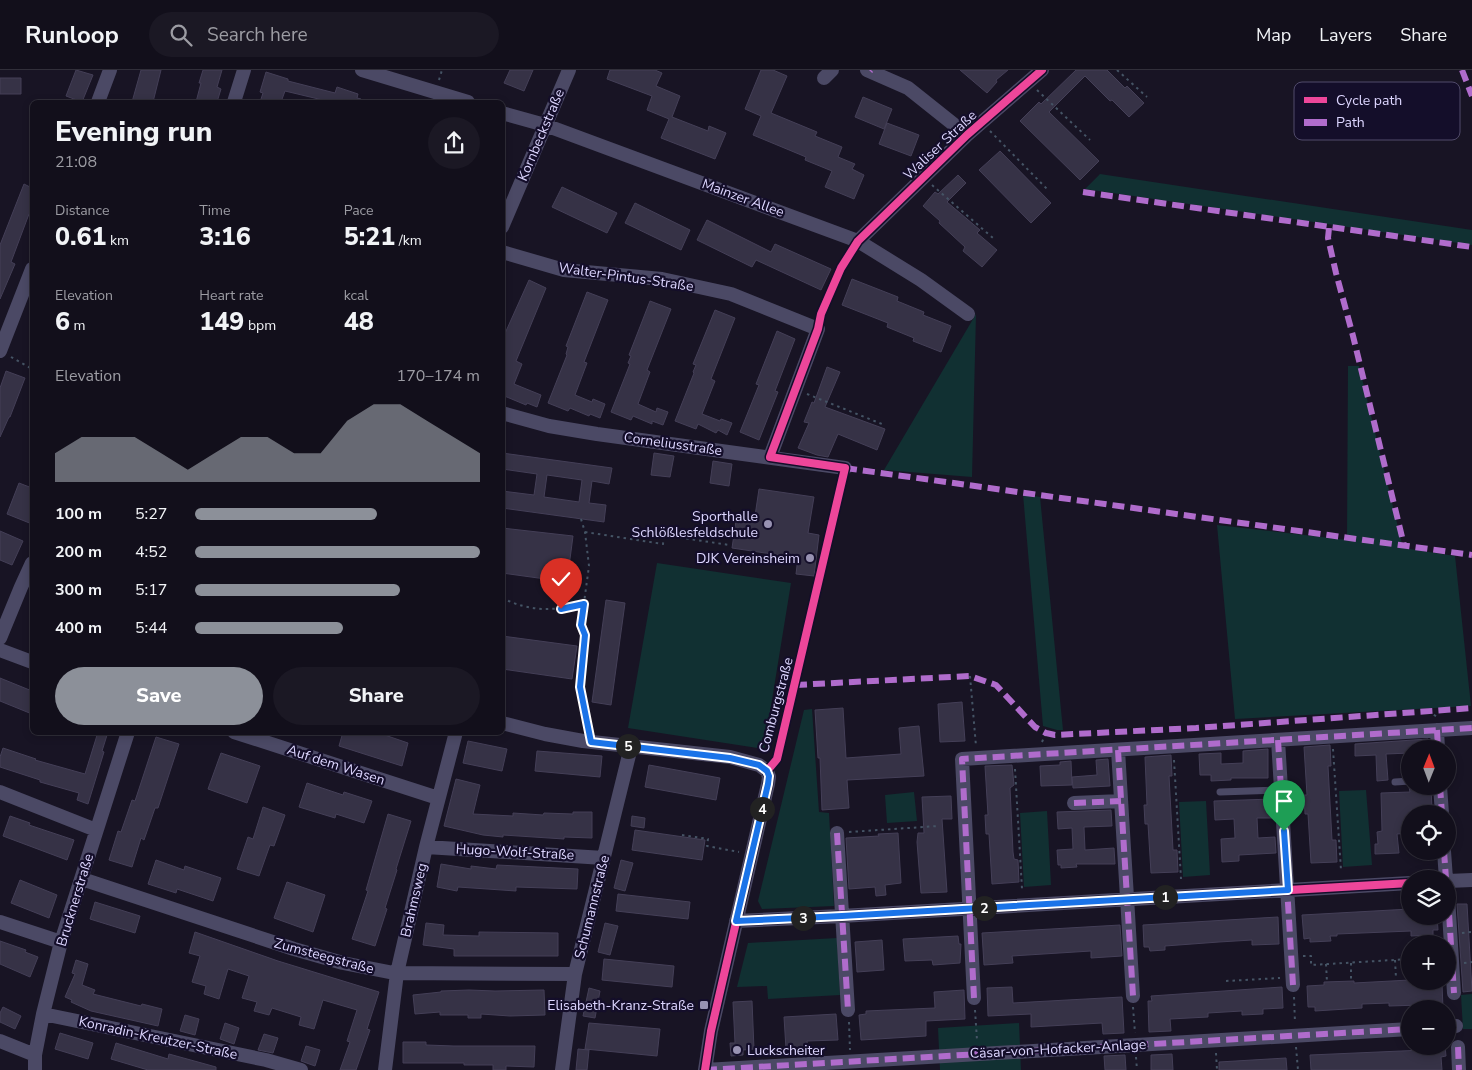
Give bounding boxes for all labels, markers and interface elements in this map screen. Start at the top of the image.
search box [149,12,499,57]
text: Runloop [25,19,119,51]
icon: search [167,21,195,49]
text: Search here [207,22,308,48]
text: Map [1256,23,1291,47]
text: Layers [1319,23,1372,47]
text: Share [1400,23,1447,47]
legend [1294,82,1460,140]
street label: Kornbeckstraße [513,86,569,184]
text: Cycle path [1336,91,1402,110]
street label: Waliser Straße [899,106,981,184]
text: Evening run [55,113,212,151]
text: Path [1336,113,1365,132]
button: share [428,117,480,169]
text: 21:08 [55,151,97,173]
street label: Mainzer Allee [699,174,787,222]
text: Distance [55,201,109,220]
text: Time [199,201,230,220]
text: Pace [344,201,373,220]
text: 0.61 [55,220,107,254]
text: 3:16 [199,220,251,254]
text: 5:21 [344,220,395,254]
text: km [107,231,129,250]
text: /km [395,231,422,250]
street label: Walter-Pintus-Straße [557,258,695,296]
text: Elevation [55,286,113,305]
text: Heart rate [199,286,263,305]
text: kcal [344,286,368,305]
text: 6 [55,305,70,339]
text: 149 [199,305,244,339]
text: 48 [344,305,374,339]
text: m [70,316,86,335]
text: bpm [244,316,276,335]
text: Elevation [55,365,121,387]
text: 170–174 m [397,365,480,387]
street label: Corneliusstraße [623,428,723,460]
text: 100 m [55,503,102,525]
text: 5:27 [135,503,167,525]
place label: Sporthalle Schlößlesfeldschule [632,507,758,542]
marker: Sporthalle Schlößlesfeldschule [762,518,774,530]
text: 200 m [55,541,102,563]
text: 4:52 [135,541,167,563]
place label: DJK Vereinsheim [696,549,800,568]
marker: DJK Vereinsheim [804,552,816,564]
pin [540,558,582,609]
icon: check [547,565,575,593]
text: 300 m [55,579,102,601]
text: 5:17 [135,579,167,601]
text: 400 m [55,617,102,639]
text: 5:44 [135,617,167,639]
street label: Comburgstraße [754,655,798,755]
button: Save [55,667,263,725]
button: Share [273,667,480,725]
pin: 5 [616,734,640,758]
text: 5 [624,737,633,756]
street label: Auf dem Wasen [285,740,387,790]
north arrow [1401,740,1456,795]
map controls [1401,740,1456,1055]
pin [1263,780,1305,831]
icon: arrive [1270,787,1298,815]
pin: 4 [750,796,774,822]
text: 4 [758,800,767,819]
button: locate [1401,805,1456,860]
street label: Hugo-Wolf-Straße [455,839,575,865]
street label: Brucknerstraße [52,851,98,949]
street label: Schumannstraße [570,853,614,961]
street label: Brahmsweg [396,861,432,939]
button: layers [1401,870,1456,925]
pin: 1 [1152,884,1178,910]
text: 1 [1161,888,1170,907]
pin: 2 [972,896,996,920]
text: 2 [980,899,989,918]
pin: 3 [790,906,816,930]
text: 3 [799,909,808,928]
street label: Zumsteegstraße [272,934,376,978]
button: + [1401,935,1456,990]
place label: Elisabeth-Kranz-Straße [547,996,694,1015]
marker: Elisabeth-Kranz-Straße [698,999,710,1011]
button: − [1401,1000,1456,1055]
street label: Konradin-Kreutzer-Straße [77,1012,239,1064]
street label: Cäsar-von-Hofacker-Anlage [969,1035,1147,1063]
place label: Luckscheiter [747,1041,825,1060]
marker: Luckscheiter [731,1044,743,1056]

